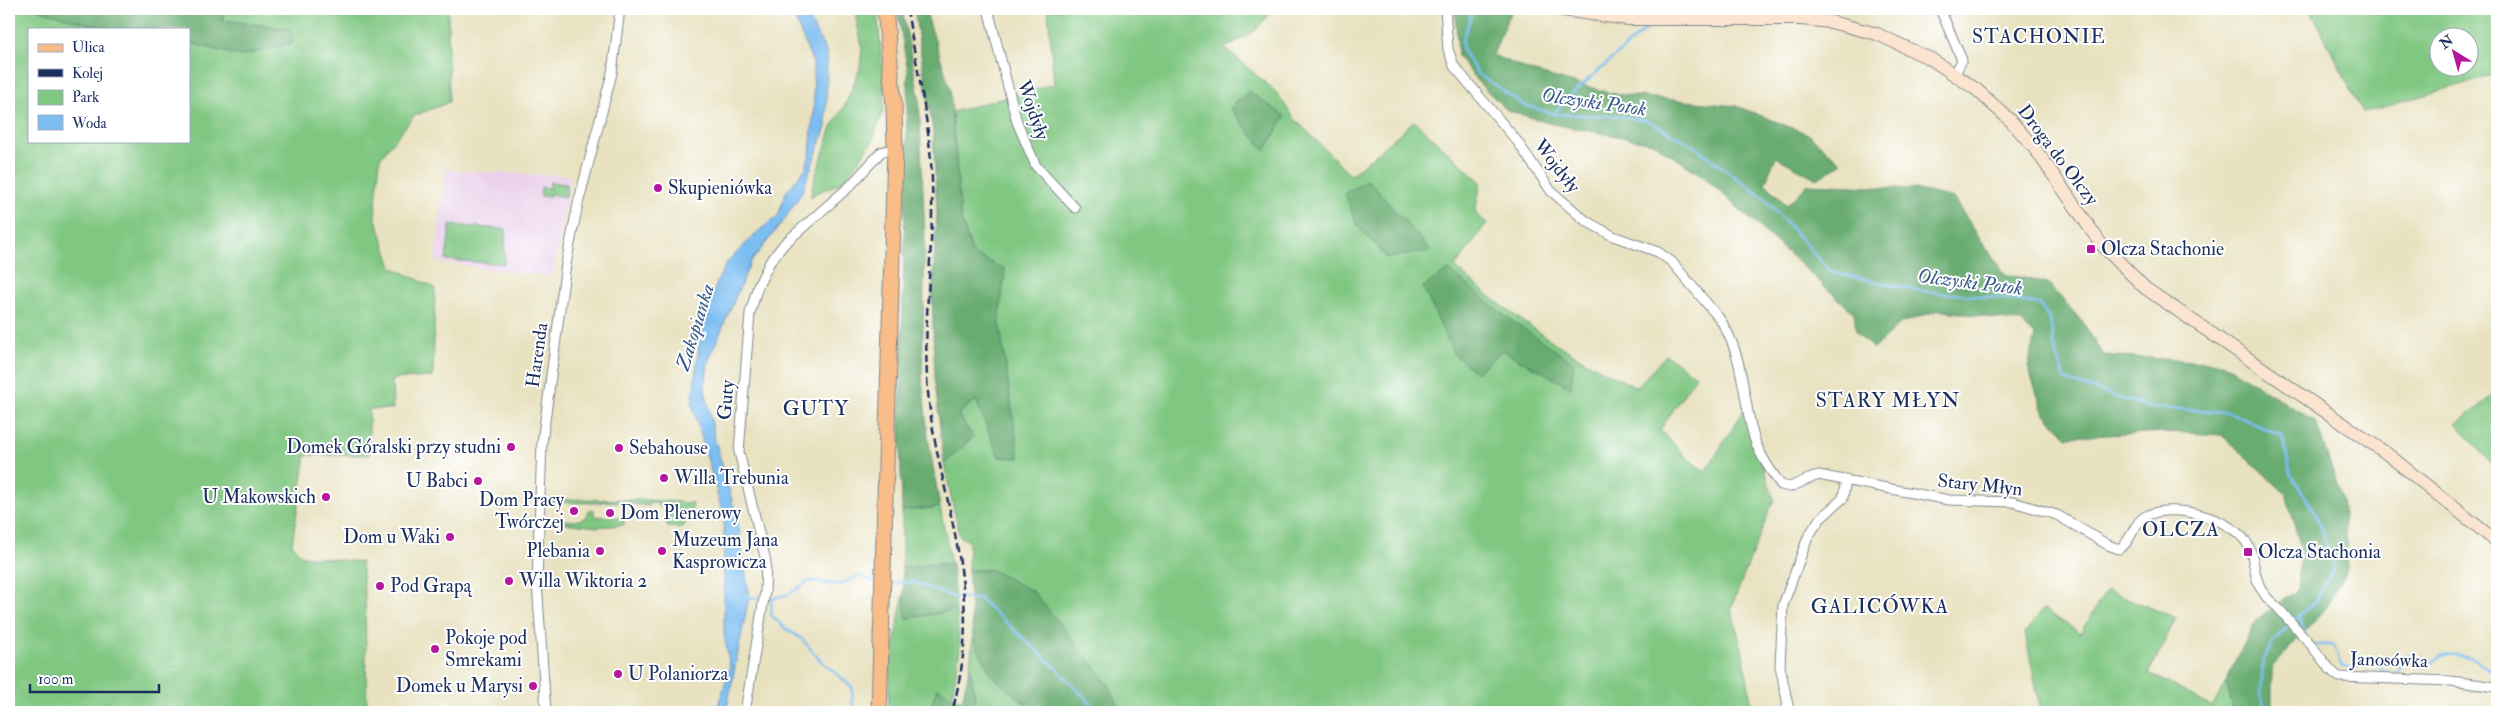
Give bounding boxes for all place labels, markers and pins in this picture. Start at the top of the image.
place label: Skupieniówka [668,176,772,201]
marker: Skupieniówka [652,182,664,194]
place label: Olcza Stachonie [2101,237,2224,261]
marker: Olcza Stachonie [2085,243,2097,255]
place label: Domek Góralski przy studni [286,435,501,460]
place label: Sebahouse [629,436,708,460]
marker: Domek Góralski przy studni [505,441,517,453]
marker: Sebahouse [613,442,625,454]
place label: Willa Trebunia [673,466,789,490]
place label: U Babci [406,469,468,493]
marker: Willa Trebunia [658,472,670,484]
marker: U Babci [472,475,484,487]
place label: U Makowskich [202,485,316,509]
place label: Dom Pracy Twórczej [479,488,565,534]
marker: U Makowskich [320,491,332,503]
place label: Dom Plenerowy [620,501,742,525]
marker: Dom Pracy Twórczej [568,505,580,517]
marker: Dom Plenerowy [604,507,616,519]
place label: Dom u Waki [343,525,440,549]
place label: Muzeum Jana Kasprowicza [672,528,779,575]
marker: Dom u Waki [444,531,456,543]
place label: Plebania [526,539,590,563]
place label: Olcza Stachonia [2258,540,2381,564]
marker: Plebania [594,545,606,557]
marker: Muzeum Jana Kasprowicza [656,545,668,557]
marker: Olcza Stachonia [2242,546,2254,558]
place label: Willa Wiktoria 2 [518,569,647,593]
place label: Pod Grapą [390,574,474,599]
marker: Willa Wiktoria 2 [503,575,515,587]
marker: Pod Grapą [374,580,386,592]
place label: Pokoje pod Smrekami [445,626,528,672]
marker: Pokoje pod Smrekami [429,643,441,655]
place label: U Polaniorza [628,662,728,686]
marker: U Polaniorza [612,668,624,680]
place label: Domek u Marysi [396,674,523,698]
marker: Domek u Marysi [527,680,539,692]

